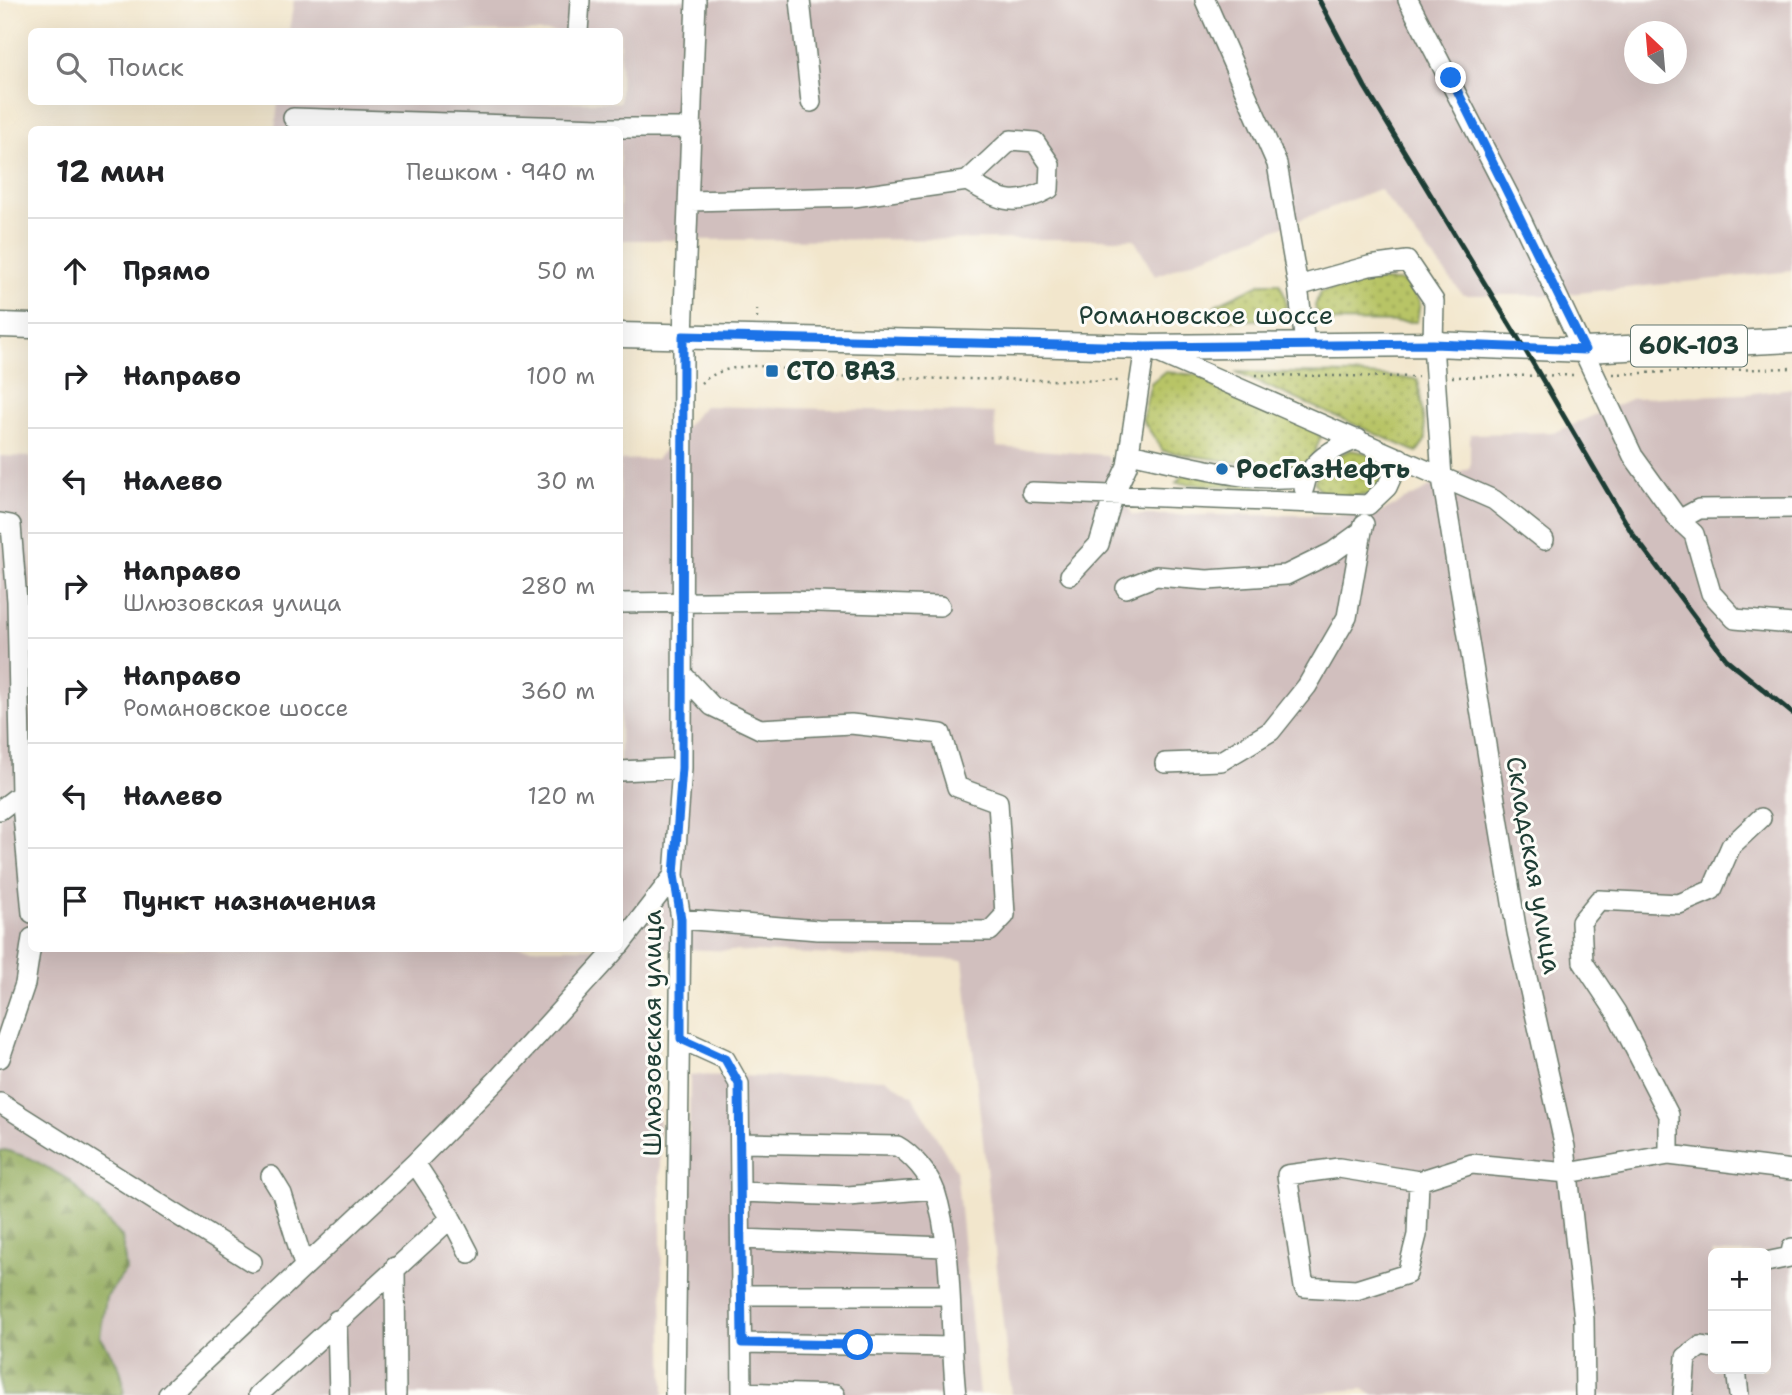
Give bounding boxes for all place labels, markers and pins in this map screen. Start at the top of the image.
place label: СТО ВАЗ [786,353,896,388]
marker: СТО ВАЗ [764,363,780,379]
place label: РосГазНефть [1236,451,1410,486]
marker: РосГазНефть [1214,461,1230,477]

